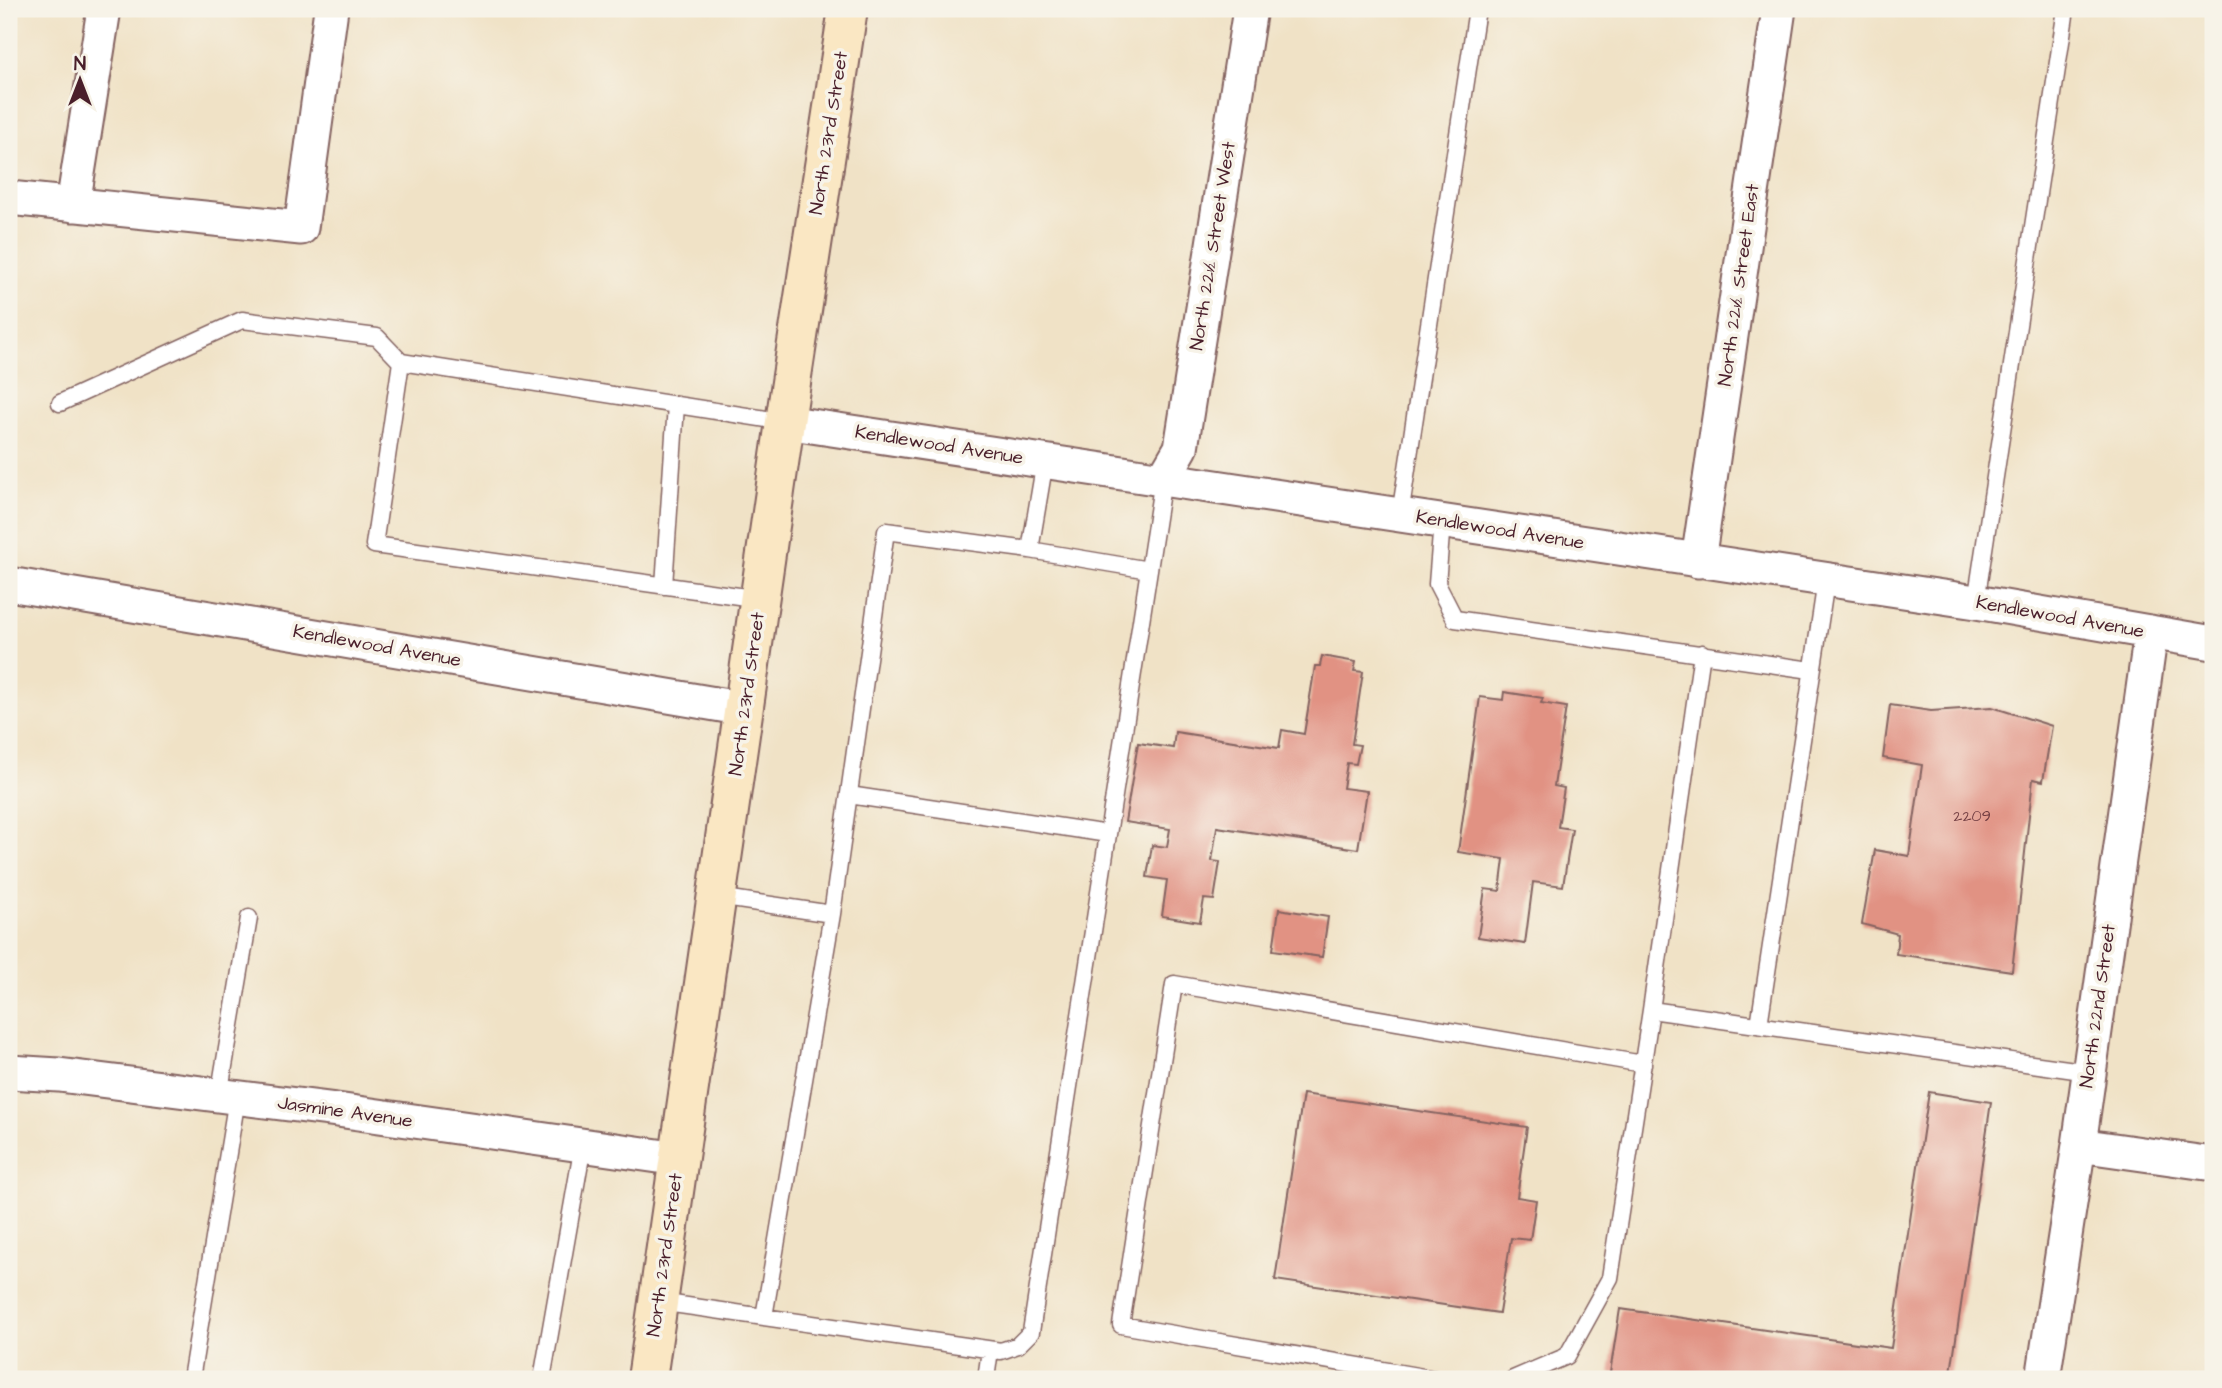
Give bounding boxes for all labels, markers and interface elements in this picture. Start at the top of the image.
north arrow [46,46,116,116]
street label: North 23rd Street [803,49,855,216]
text: N [74,51,86,78]
street label: North 22½ Street West [1183,139,1243,352]
street label: North 22½ Street East [1711,182,1767,388]
street label: Kendlewood Avenue [853,418,1025,472]
street label: Kendlewood Avenue [1414,503,1586,557]
street label: Kendlewood Avenue [1974,589,2146,645]
street label: North 23rd Street [722,610,772,777]
street label: Kendlewood Avenue [291,618,463,674]
house number: 2209 [1953,805,1991,827]
street label: North 22nd Street [2073,922,2123,1090]
street label: Jasmine Avenue [276,1089,414,1135]
street label: North 23rd Street [640,1171,690,1338]

